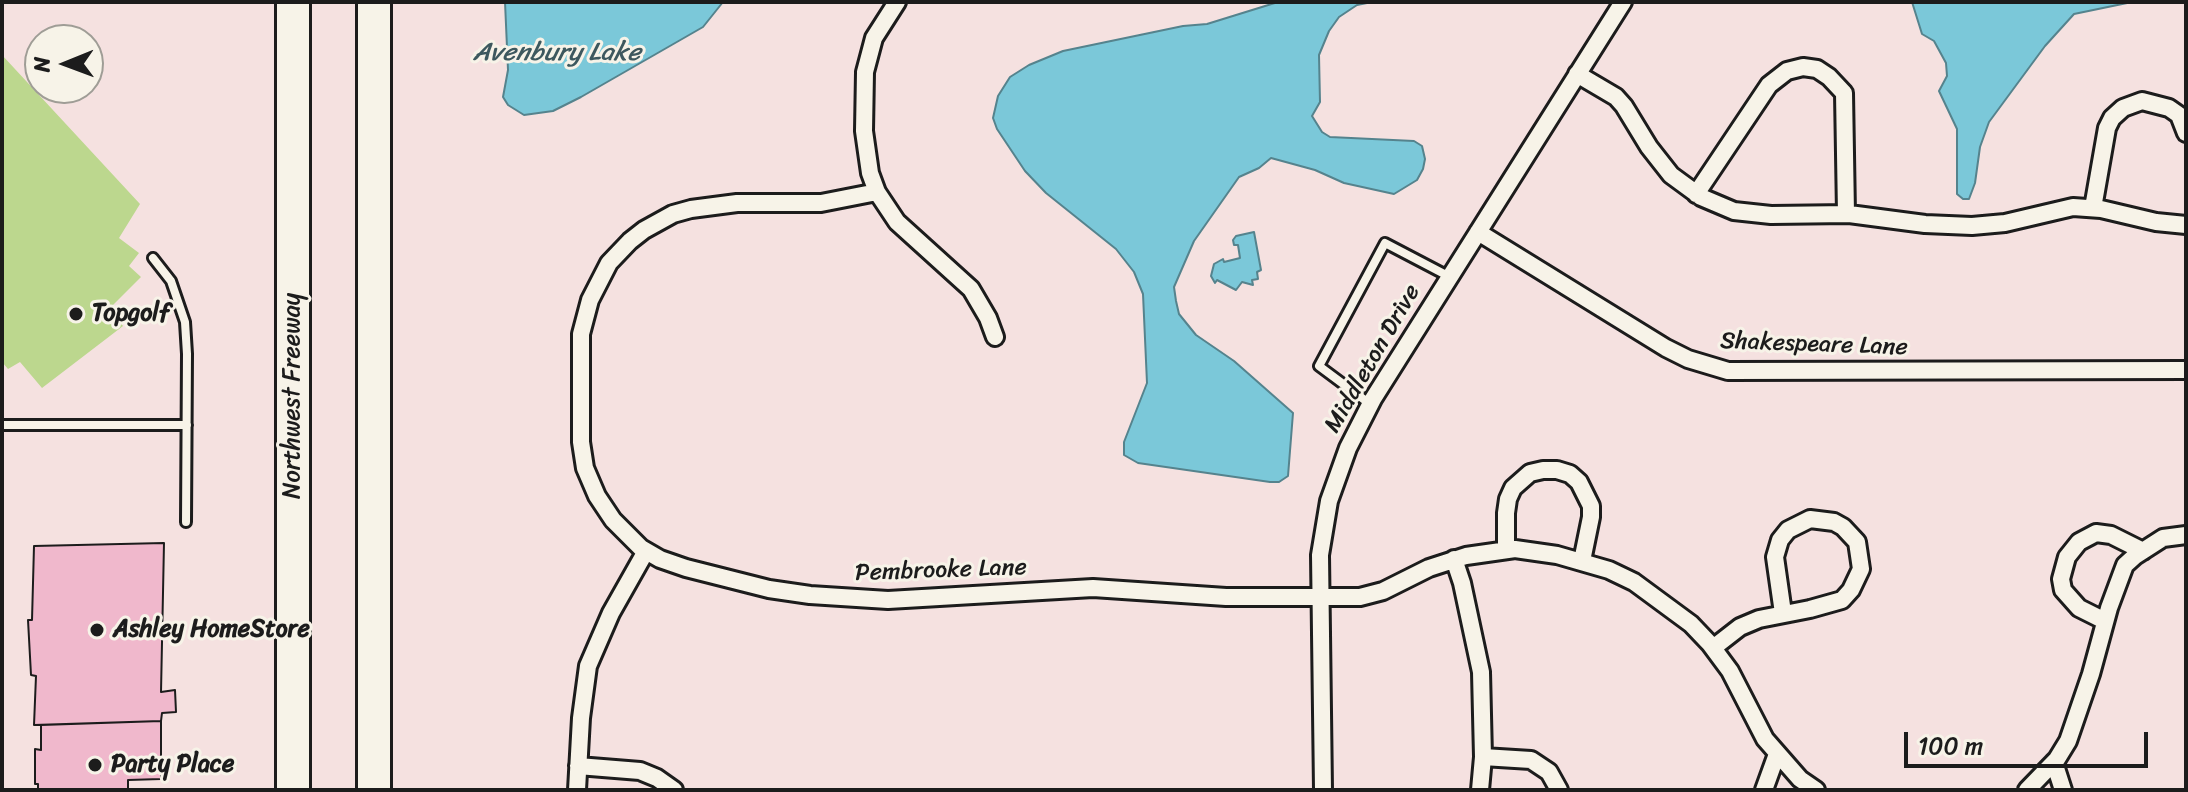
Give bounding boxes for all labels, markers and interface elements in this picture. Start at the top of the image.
north arrow [24,24,104,104]
water label: Avenbury Lake [473,37,641,69]
text: N [22,56,61,72]
street label: Middleton Drive [1319,280,1427,438]
street label: Northwest Freeway [279,293,307,499]
place label: Topgolf [92,300,170,328]
marker: Topgolf [67,305,85,323]
street label: Shakespeare Lane [1720,327,1908,363]
street label: Pembrooke Lane [855,554,1027,588]
place label: Ashley HomeStore [113,616,310,644]
marker: Ashley HomeStore [88,621,106,639]
scale bar [1908,716,2152,766]
text: 100 m [1918,725,1983,767]
place label: Party Place [111,751,234,779]
marker: Party Place [86,756,104,774]

